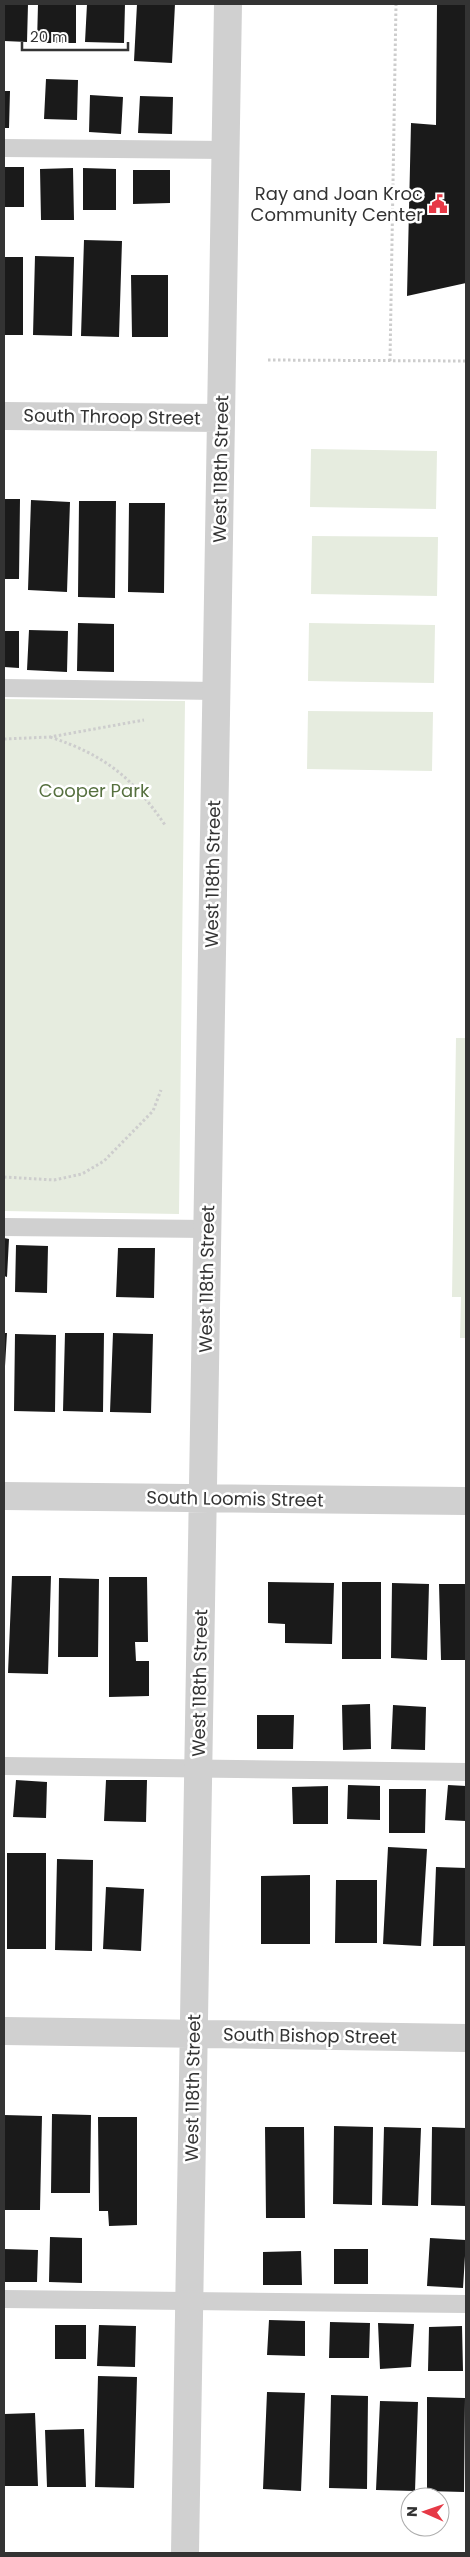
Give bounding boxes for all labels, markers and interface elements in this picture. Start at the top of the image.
scale bar [22,20,129,52]
text: 20 m [30,26,68,47]
place label: Ray and Joan Kroc Community Center [251,181,423,227]
public building icon: Ray and Joan Kroc Community Center [427,193,449,215]
street label: West 118th Street [207,395,234,543]
street label: South Throop Street [23,402,201,431]
park label: Cooper Park [39,778,150,803]
street label: West 118th Street [199,800,226,948]
street label: West 118th Street [193,1205,220,1353]
street label: South Loomis Street [146,1484,324,1513]
street label: West 118th Street [186,1609,213,1757]
street label: West 118th Street [179,2014,206,2162]
street label: South Bishop Street [223,2021,397,2050]
north arrow [400,2487,450,2537]
text: N [402,2506,422,2517]

